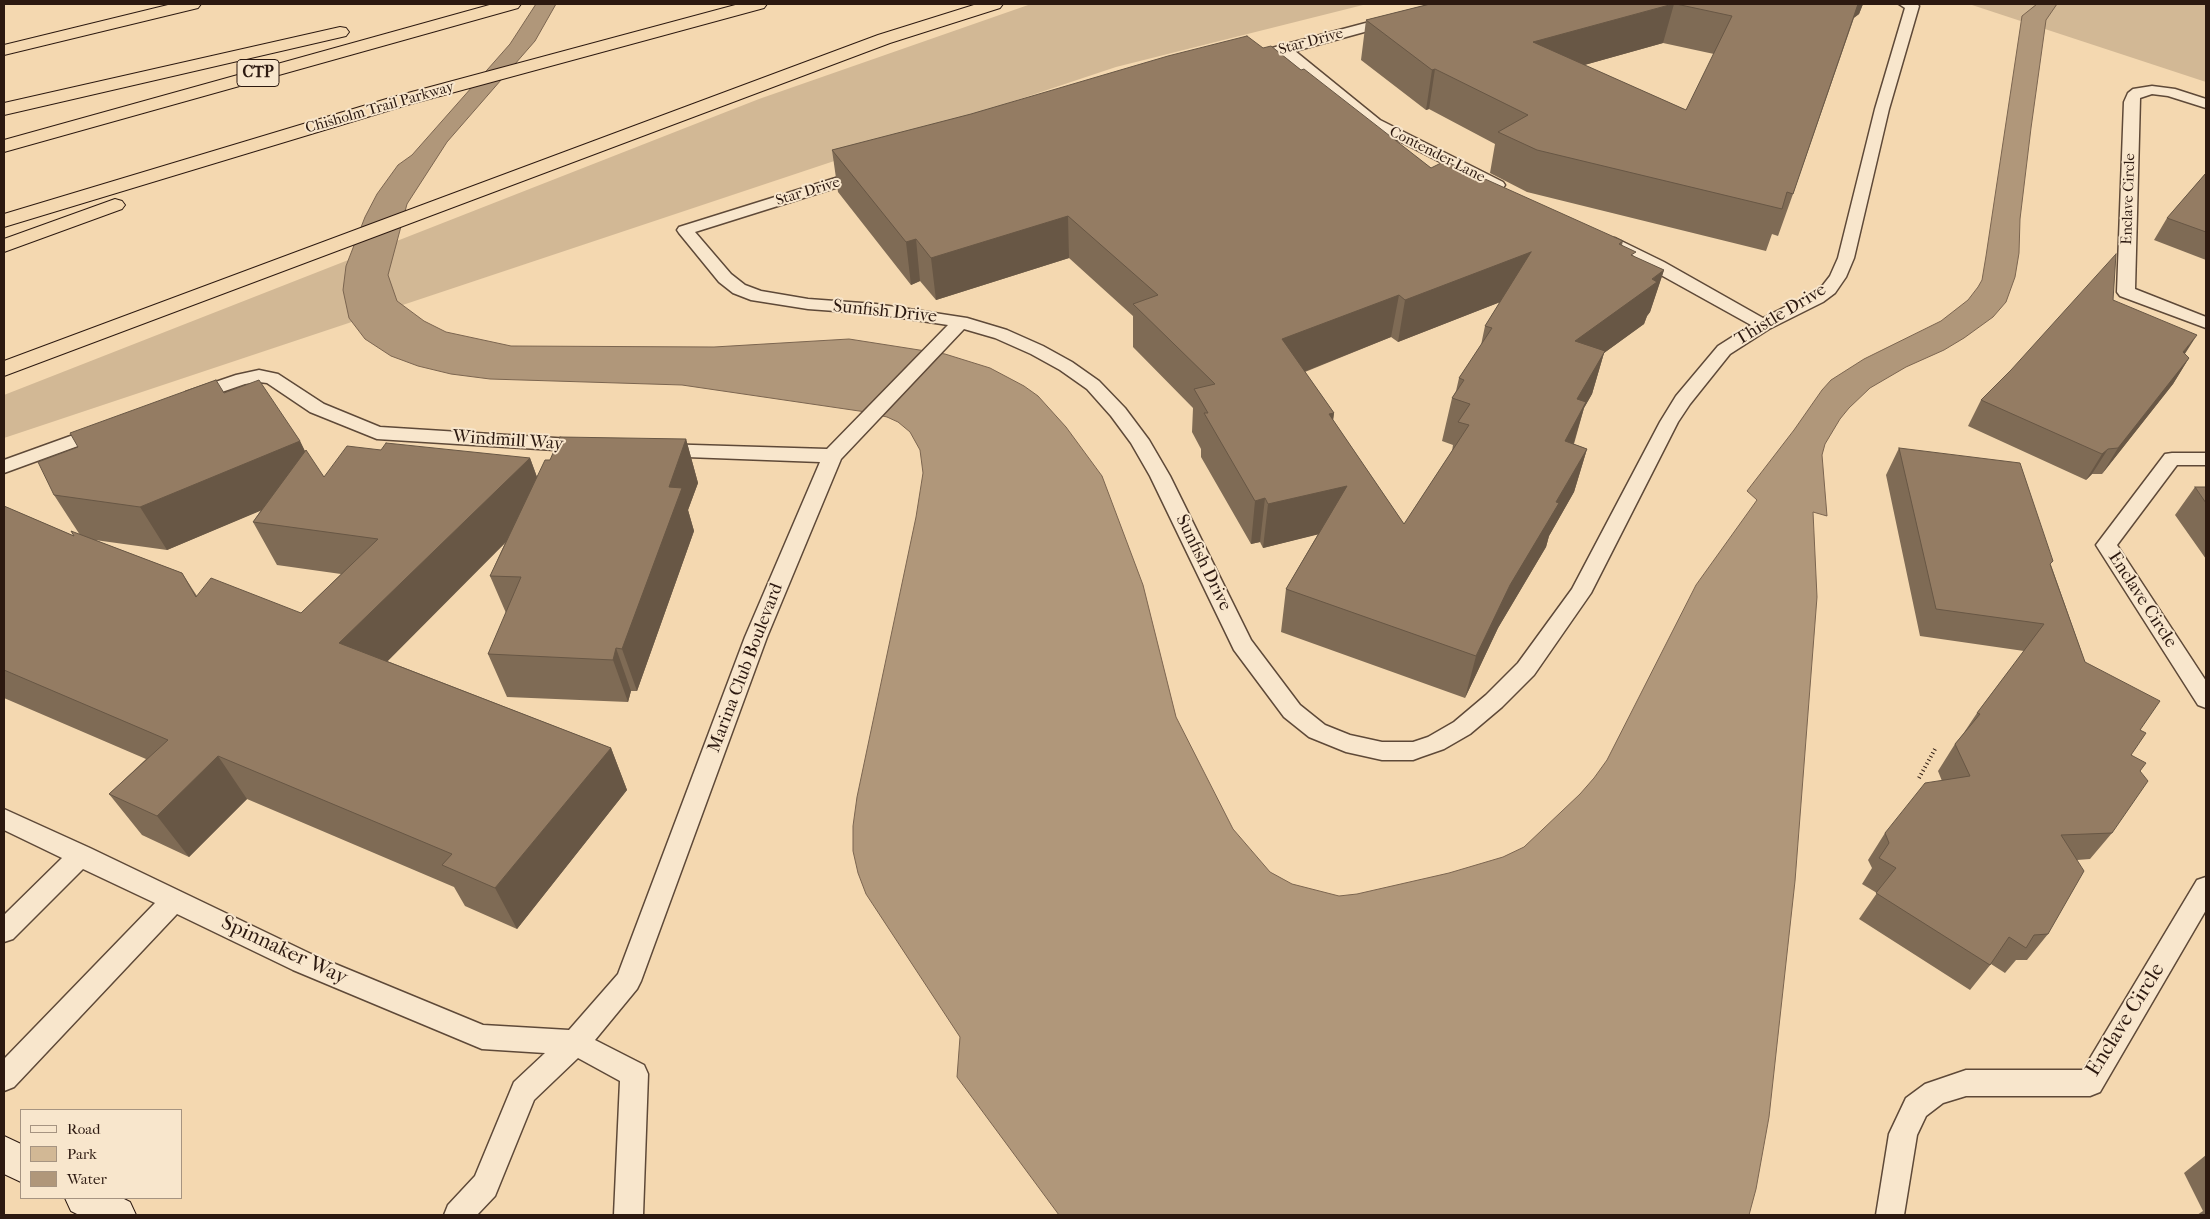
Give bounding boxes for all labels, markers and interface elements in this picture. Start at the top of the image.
street label: Star Drive [1277,25,1345,59]
road number: CTP [237,59,279,86]
street label: Chisholm Trail Parkway [304,78,456,138]
street label: Contender Lane [1386,123,1488,187]
street label: Enclave Circle [2118,153,2140,245]
street label: Star Drive [774,174,842,210]
street label: Thistle Drive [1731,279,1831,351]
street label: Sunfish Drive [832,296,938,328]
street label: Windmill Way [452,426,564,456]
street label: Sunfish Drive [1170,511,1236,615]
street label: Enclave Circle [2103,548,2181,652]
street label: Marina Club Boulevard [704,580,788,756]
street label: Spinnaker Way [217,911,351,991]
street label: Enclave Circle [2081,959,2171,1081]
legend [20,1109,182,1199]
text: Road [67,1120,100,1138]
text: Park [67,1145,97,1163]
text: Water [67,1170,107,1188]

